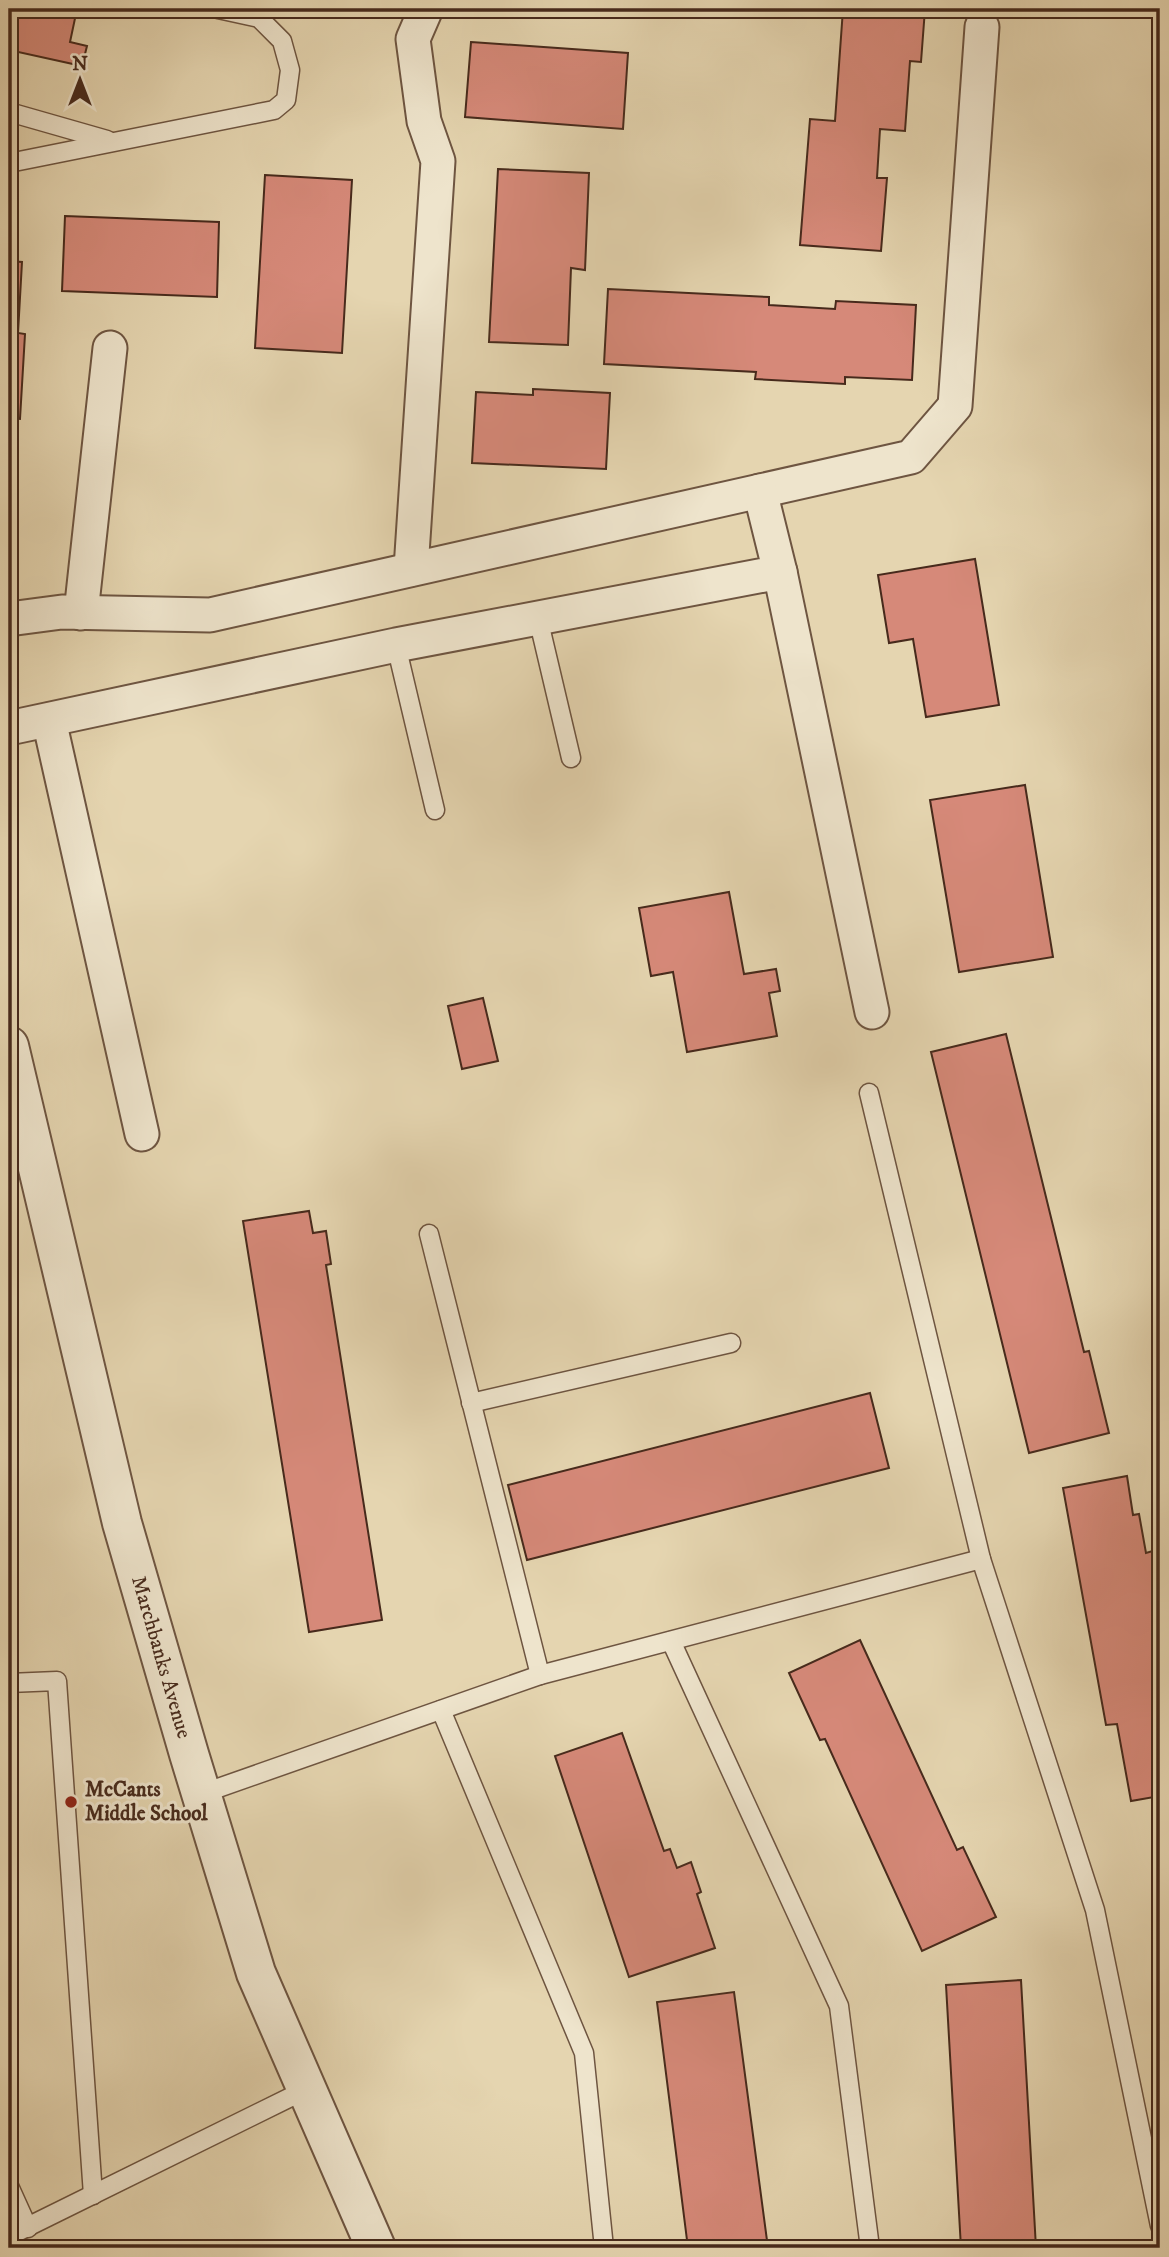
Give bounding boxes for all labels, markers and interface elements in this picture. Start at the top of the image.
north arrow [46,46,116,116]
text: N [72,53,88,76]
street label: Marchbanks Avenue [125,1573,197,1742]
place label: McCants Middle School [85,1777,208,1827]
marker: McCants Middle School [63,1794,79,1810]

